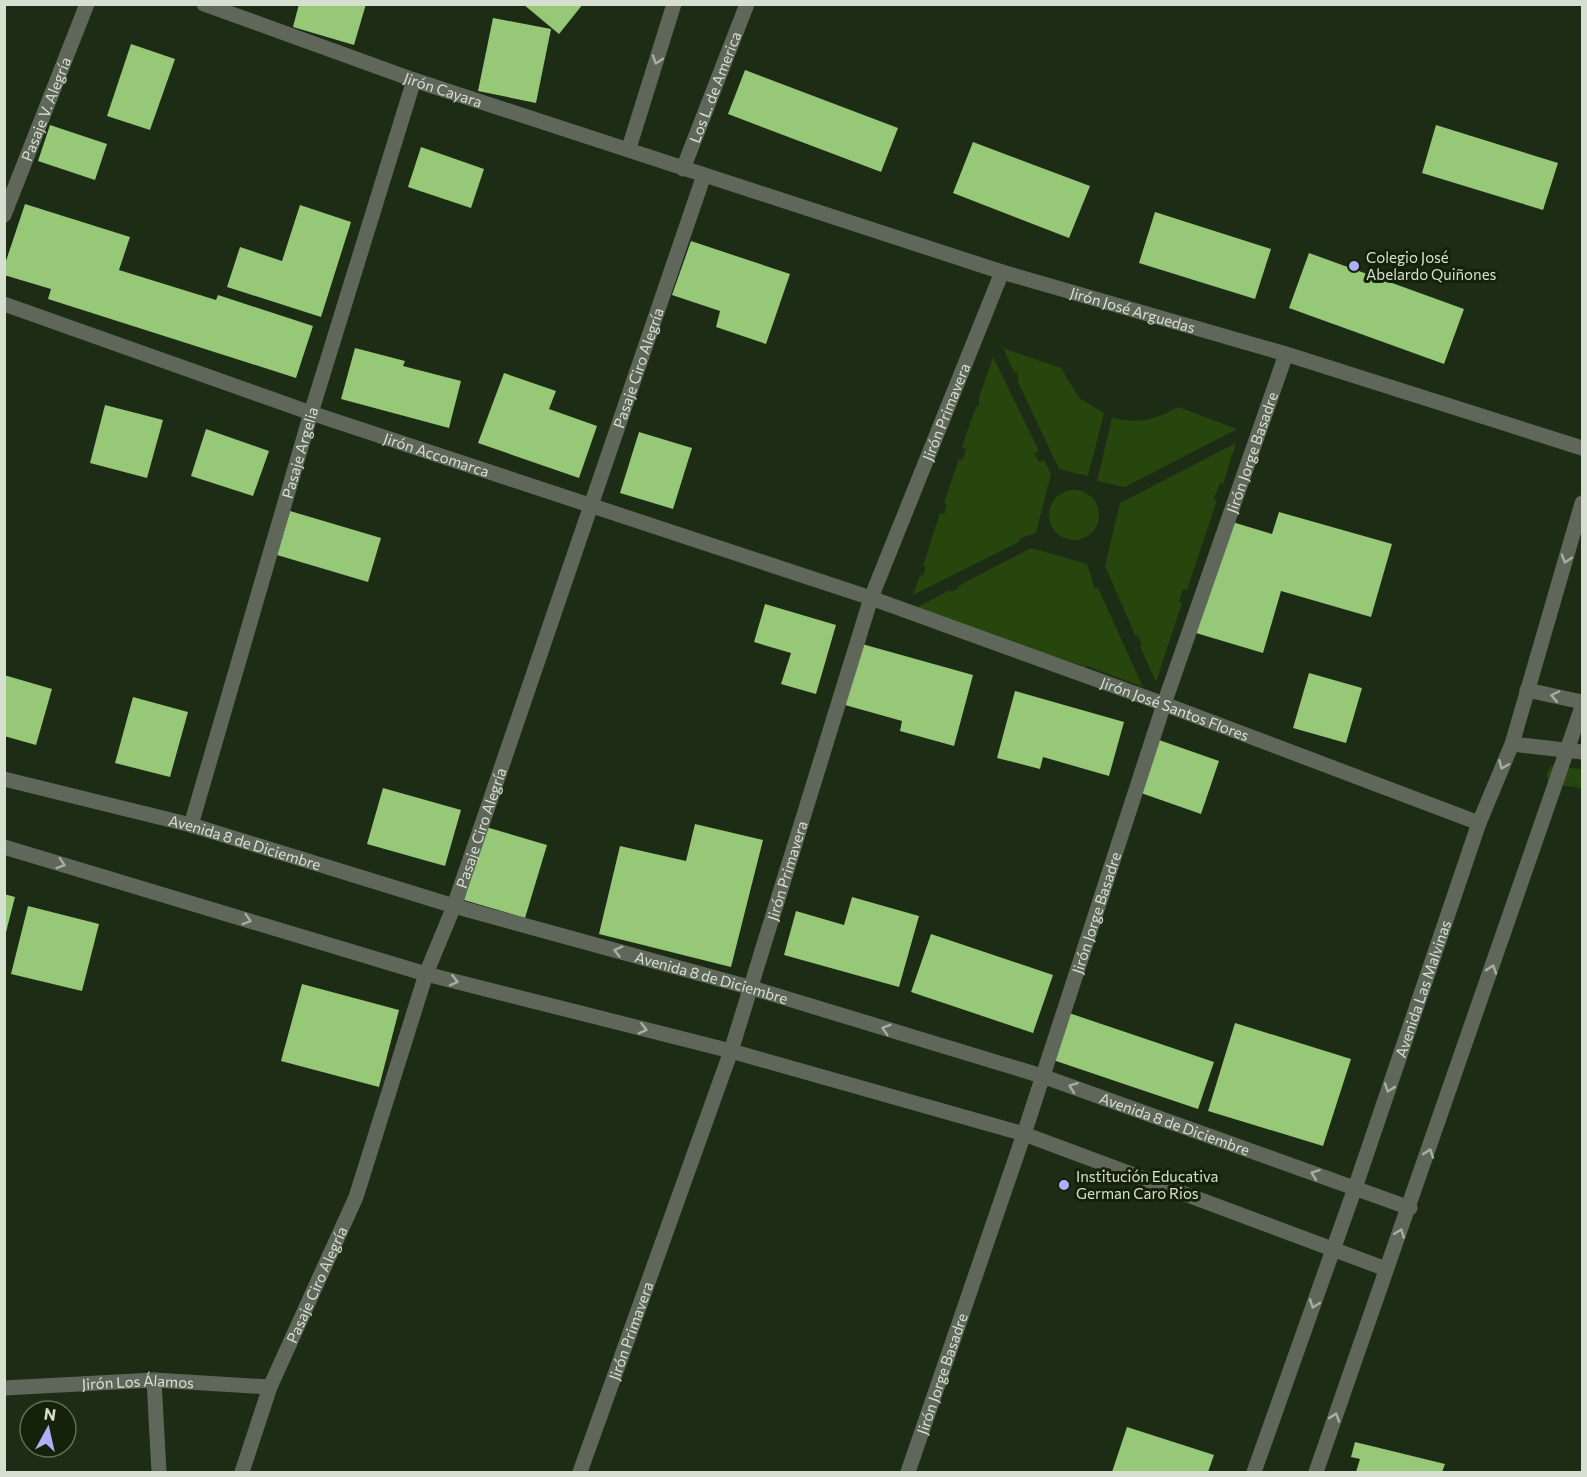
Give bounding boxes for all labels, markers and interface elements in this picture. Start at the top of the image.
street label: Los L. de America [685,29,745,145]
street label: Pasaje V. Alegría [17,54,74,164]
one-way arrow [652,54,664,65]
street label: Jirón Cayara [401,68,485,111]
place label: Colegio José Abelardo Quiñones [1366,248,1497,283]
marker: Colegio José Abelardo Quiñones [1347,259,1361,273]
street label: Jirón José Arguedas [1068,283,1198,336]
street label: Pasaje Ciro Alegría [609,305,667,431]
street label: Jirón Primavera [918,360,973,463]
street label: Jirón Jorge Basadre [1222,389,1281,515]
street label: Pasaje Argelia [278,405,321,500]
street label: Jirón Accomarca [381,429,492,480]
one-way arrow [1561,553,1573,564]
street label: Jirón José Santos Flores [1098,673,1252,744]
one-way arrow [1550,690,1560,703]
one-way arrow [1498,759,1510,770]
street label: Pasaje Ciro Alegría [452,765,510,890]
street label: Avenida 8 de Diciembre [167,811,323,874]
street label: Jirón Primavera [763,819,811,923]
street label: Jirón Jorge Basadre [1068,849,1124,976]
one-way arrow [55,857,65,869]
one-way arrow [241,913,252,925]
street label: Avenida Las Malvinas [1391,917,1454,1060]
one-way arrow [613,946,623,959]
street label: Avenida 8 de Diciembre [633,947,790,1007]
one-way arrow [1485,964,1498,974]
one-way arrow [449,974,459,987]
one-way arrow [638,1022,648,1034]
one-way arrow [881,1024,892,1036]
one-way arrow [1068,1081,1078,1094]
one-way arrow [1384,1082,1397,1092]
street label: Avenida 8 de Diciembre [1097,1088,1252,1159]
one-way arrow [1421,1148,1434,1159]
place label: Institución Educativa German Caro Rios [1076,1167,1218,1202]
one-way arrow [1311,1168,1321,1181]
marker: Institución Educativa German Caro Rios [1057,1178,1071,1192]
street label: Pasaje Ciro Alegría [282,1223,351,1346]
one-way arrow [1393,1229,1405,1240]
street label: Jirón Primavera [605,1279,657,1383]
one-way arrow [1308,1299,1321,1309]
street label: Jirón Jorge Basadre [913,1311,971,1437]
street label: Jirón Los Álamos [81,1370,195,1393]
north arrow [18,1399,78,1459]
text: N [43,1403,57,1424]
one-way arrow [1327,1412,1340,1423]

